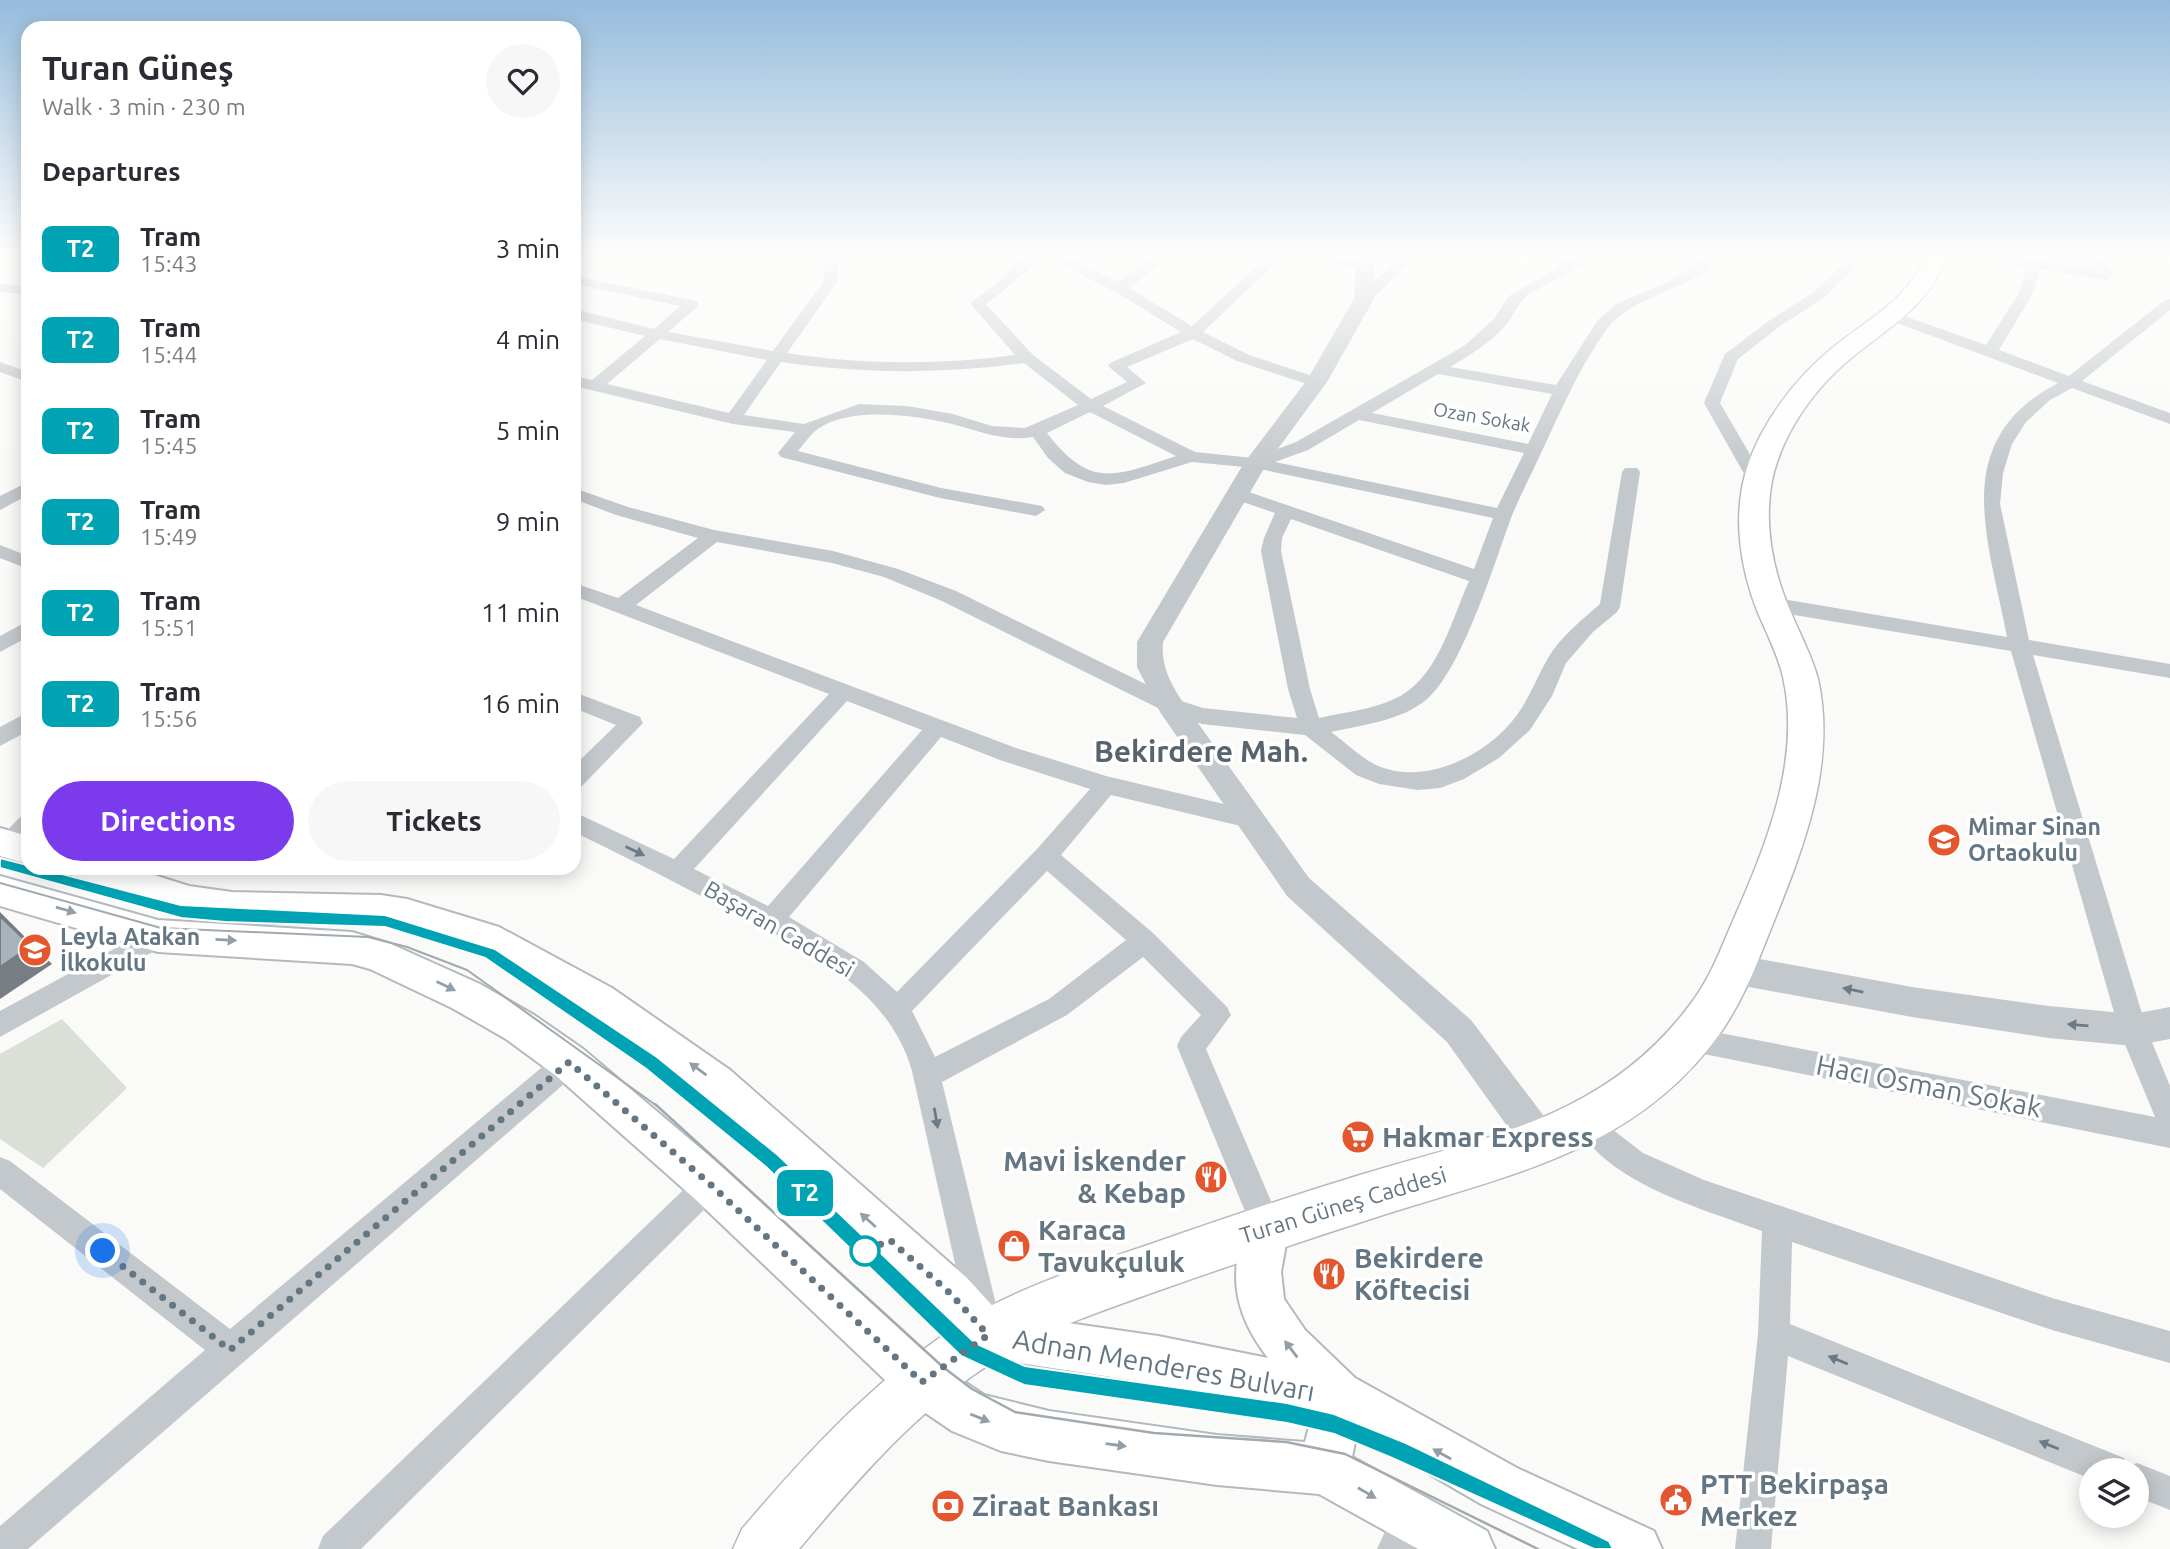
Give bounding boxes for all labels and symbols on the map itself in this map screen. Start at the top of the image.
street label: Ozan Sokak [1432,398,1533,436]
district label: Bekirdere Mah. [1094,734,1308,768]
place label: Mimar Sinan Ortaokulu [1968,814,2101,865]
school or university icon: Mimar Sinan Ortaokulu [1925,821,1963,859]
one-way arrow [625,846,645,857]
street label: Başaran Caddesi [700,876,858,981]
one-way arrow [55,905,77,916]
place label: Leyla Atakan İlkokulu [60,924,200,975]
school or university icon: Leyla Atakan İlkokulu [16,931,54,969]
one-way arrow [216,934,238,945]
one-way arrow [436,980,456,991]
one-way arrow [1842,985,1864,996]
one-way arrow [2067,1019,2089,1030]
street label: Hacı Osman Sokak [1814,1048,2044,1123]
one-way arrow [689,1062,707,1077]
one-way arrow [930,1107,941,1129]
supermarket icon: Hakmar Express [1339,1118,1377,1156]
place label: Hakmar Express [1382,1121,1594,1152]
place label: Mavi İskender & Kebap [1003,1145,1186,1208]
restaurant icon: Mavi İskender & Kebap [1192,1158,1230,1196]
street label: Turan Güneş Caddesi [1237,1161,1449,1248]
line badge: T2 [774,1170,836,1216]
one-way arrow [859,1212,877,1228]
place label: Karaca Tavukçuluk [1038,1214,1185,1278]
shop icon: Karaca Tavukçuluk [995,1227,1033,1265]
your location [85,1233,120,1268]
unlabelled marker [850,1236,880,1266]
place label: Bekirdere Köftecisi [1354,1242,1484,1305]
restaurant icon: Bekirdere Köftecisi [1310,1255,1348,1293]
street label: Adnan Menderes Bulvarı [1011,1323,1317,1406]
one-way arrow [1284,1340,1298,1358]
one-way arrow [1827,1354,1848,1365]
one-way arrow [969,1412,990,1423]
one-way arrow [2038,1439,2059,1450]
one-way arrow [1105,1440,1127,1451]
one-way arrow [1433,1448,1452,1460]
place label: PTT Bekirpaşa Merkez [1700,1468,1889,1531]
public building icon: PTT Bekirpaşa Merkez [1657,1481,1695,1519]
bank icon: Ziraat Bankası [929,1487,967,1525]
one-way arrow [1357,1487,1377,1499]
place label: Ziraat Bankası [972,1490,1159,1521]

